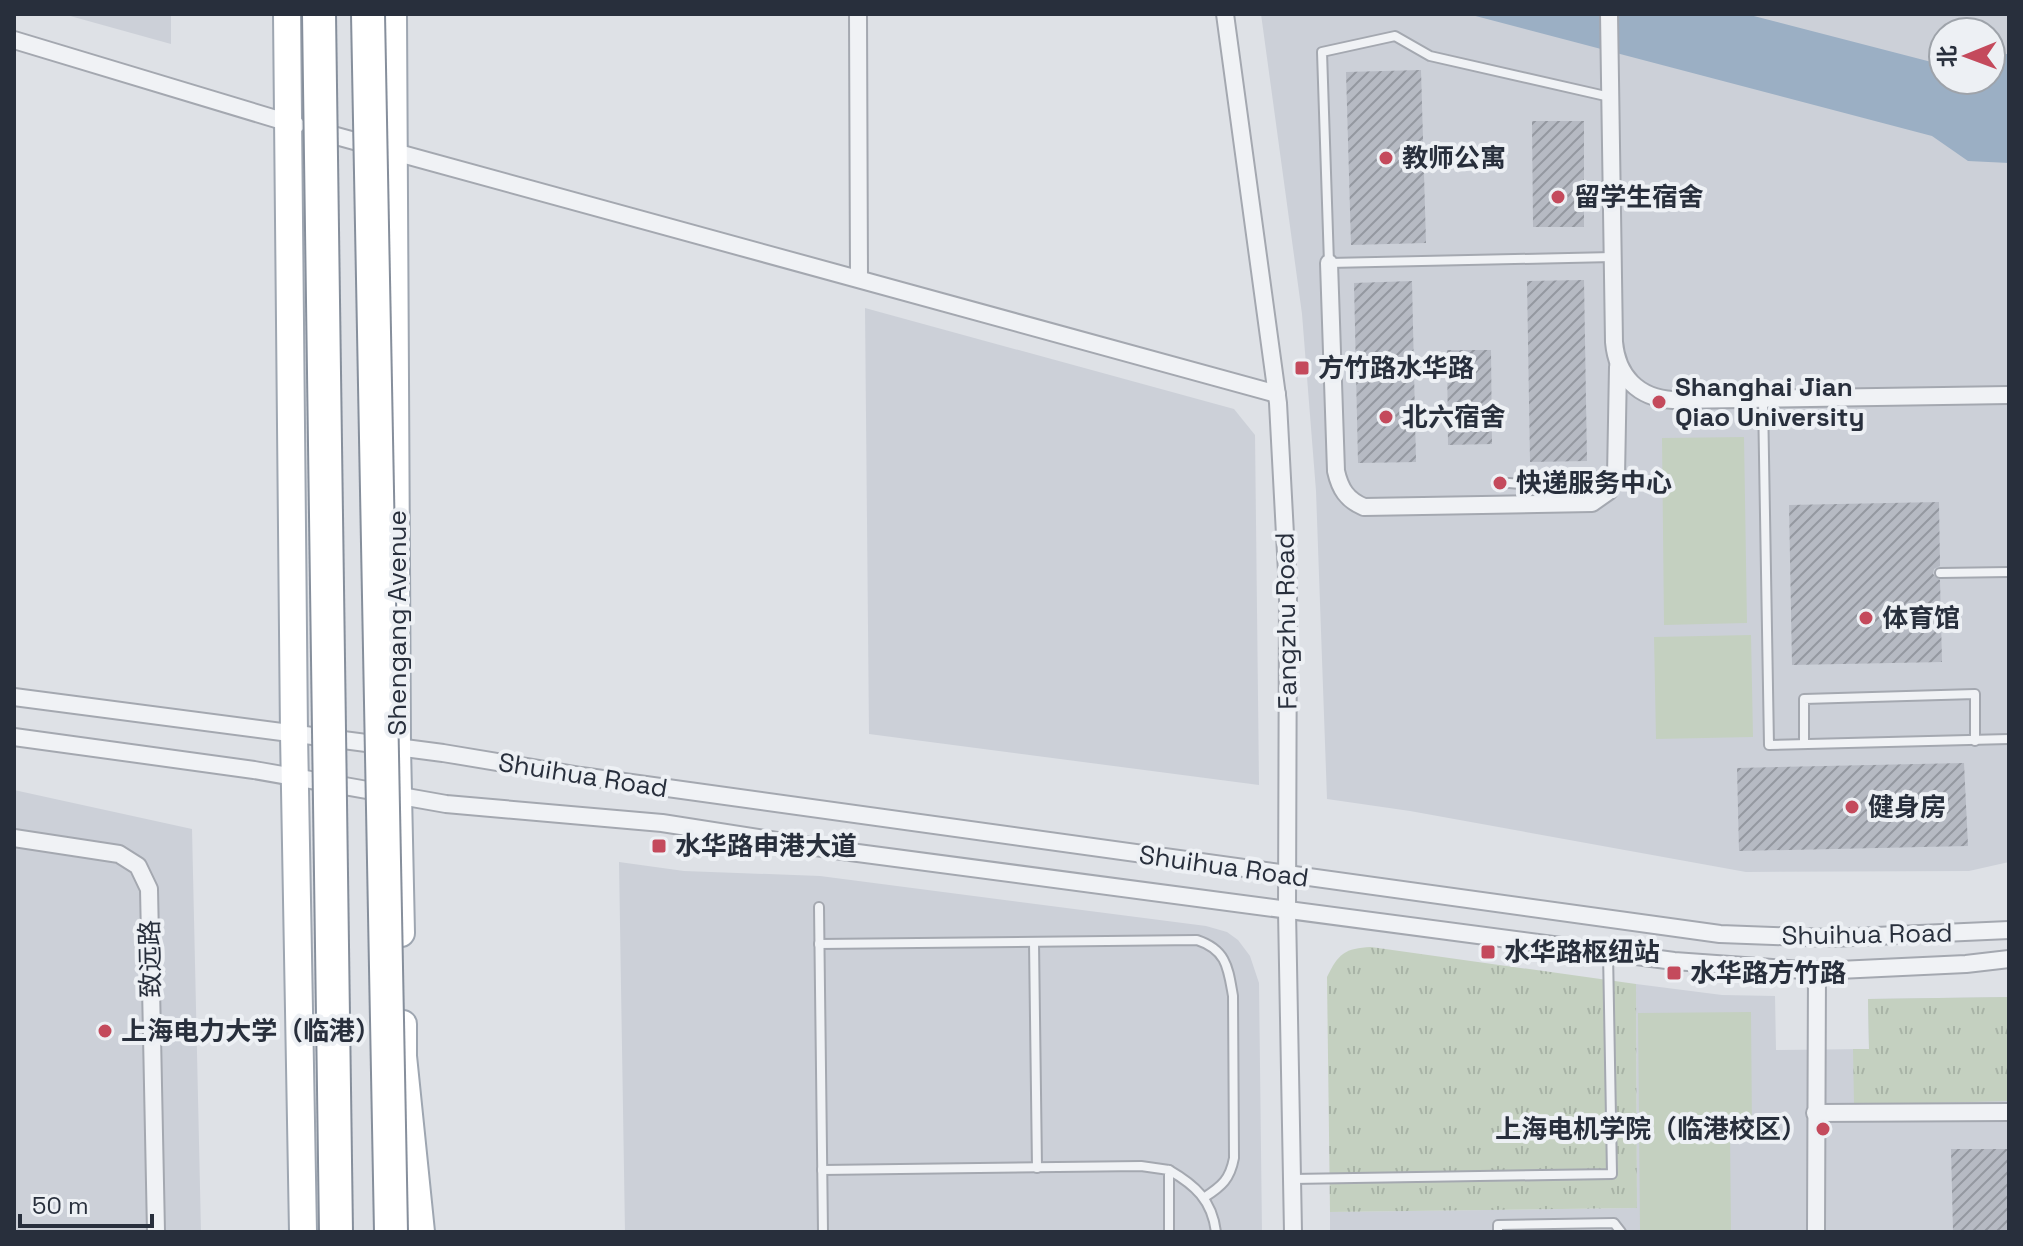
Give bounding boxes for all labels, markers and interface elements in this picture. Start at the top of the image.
north arrow [1927,16,2007,96]
text: 北 [1933,45,1961,68]
place label: 教师公寓 [1402,141,1506,175]
marker: 教师公寓 [1377,149,1395,167]
place label: 留学生宿舍 [1574,180,1704,214]
marker: 留学生宿舍 [1549,188,1567,206]
place label: 方竹路水华路 [1318,351,1474,385]
marker: 方竹路水华路 [1293,359,1311,377]
place label: Shanghai Jian Qiao University [1675,370,1864,434]
marker: Shanghai Jian Qiao University [1650,393,1668,411]
place label: 北六宿舍 [1402,400,1506,434]
marker: 北六宿舍 [1377,408,1395,426]
place label: 快递服务中心 [1516,466,1672,500]
marker: 快递服务中心 [1491,474,1509,492]
street label: Shengang Avenue [380,510,414,736]
street label: Fangzhu Road [1267,532,1305,710]
place label: 体育馆 [1882,601,1960,635]
marker: 体育馆 [1857,609,1875,627]
street label: Shuihua Road [496,745,670,805]
place label: 健身房 [1868,790,1946,824]
marker: 健身房 [1843,798,1861,816]
place label: 水华路申港大道 [675,829,857,863]
marker: 水华路申港大道 [650,837,668,855]
street label: Shuihua Road [1137,837,1311,895]
street label: Shuihua Road [1781,916,1953,952]
street label: 致远路 [132,920,168,998]
place label: 水华路枢纽站 [1504,935,1660,969]
marker: 水华路枢纽站 [1479,943,1497,961]
place label: 水华路方竹路 [1690,956,1846,990]
marker: 水华路方竹路 [1665,964,1683,982]
place label: 上海电力大学（临港） [121,1014,381,1048]
marker: 上海电力大学（临港） [96,1022,114,1040]
place label: 上海电机学院（临港校区） [1495,1112,1807,1146]
marker: 上海电机学院（临港校区） [1814,1120,1832,1138]
scale bar [20,1178,152,1228]
text: 50 m [32,1190,89,1221]

